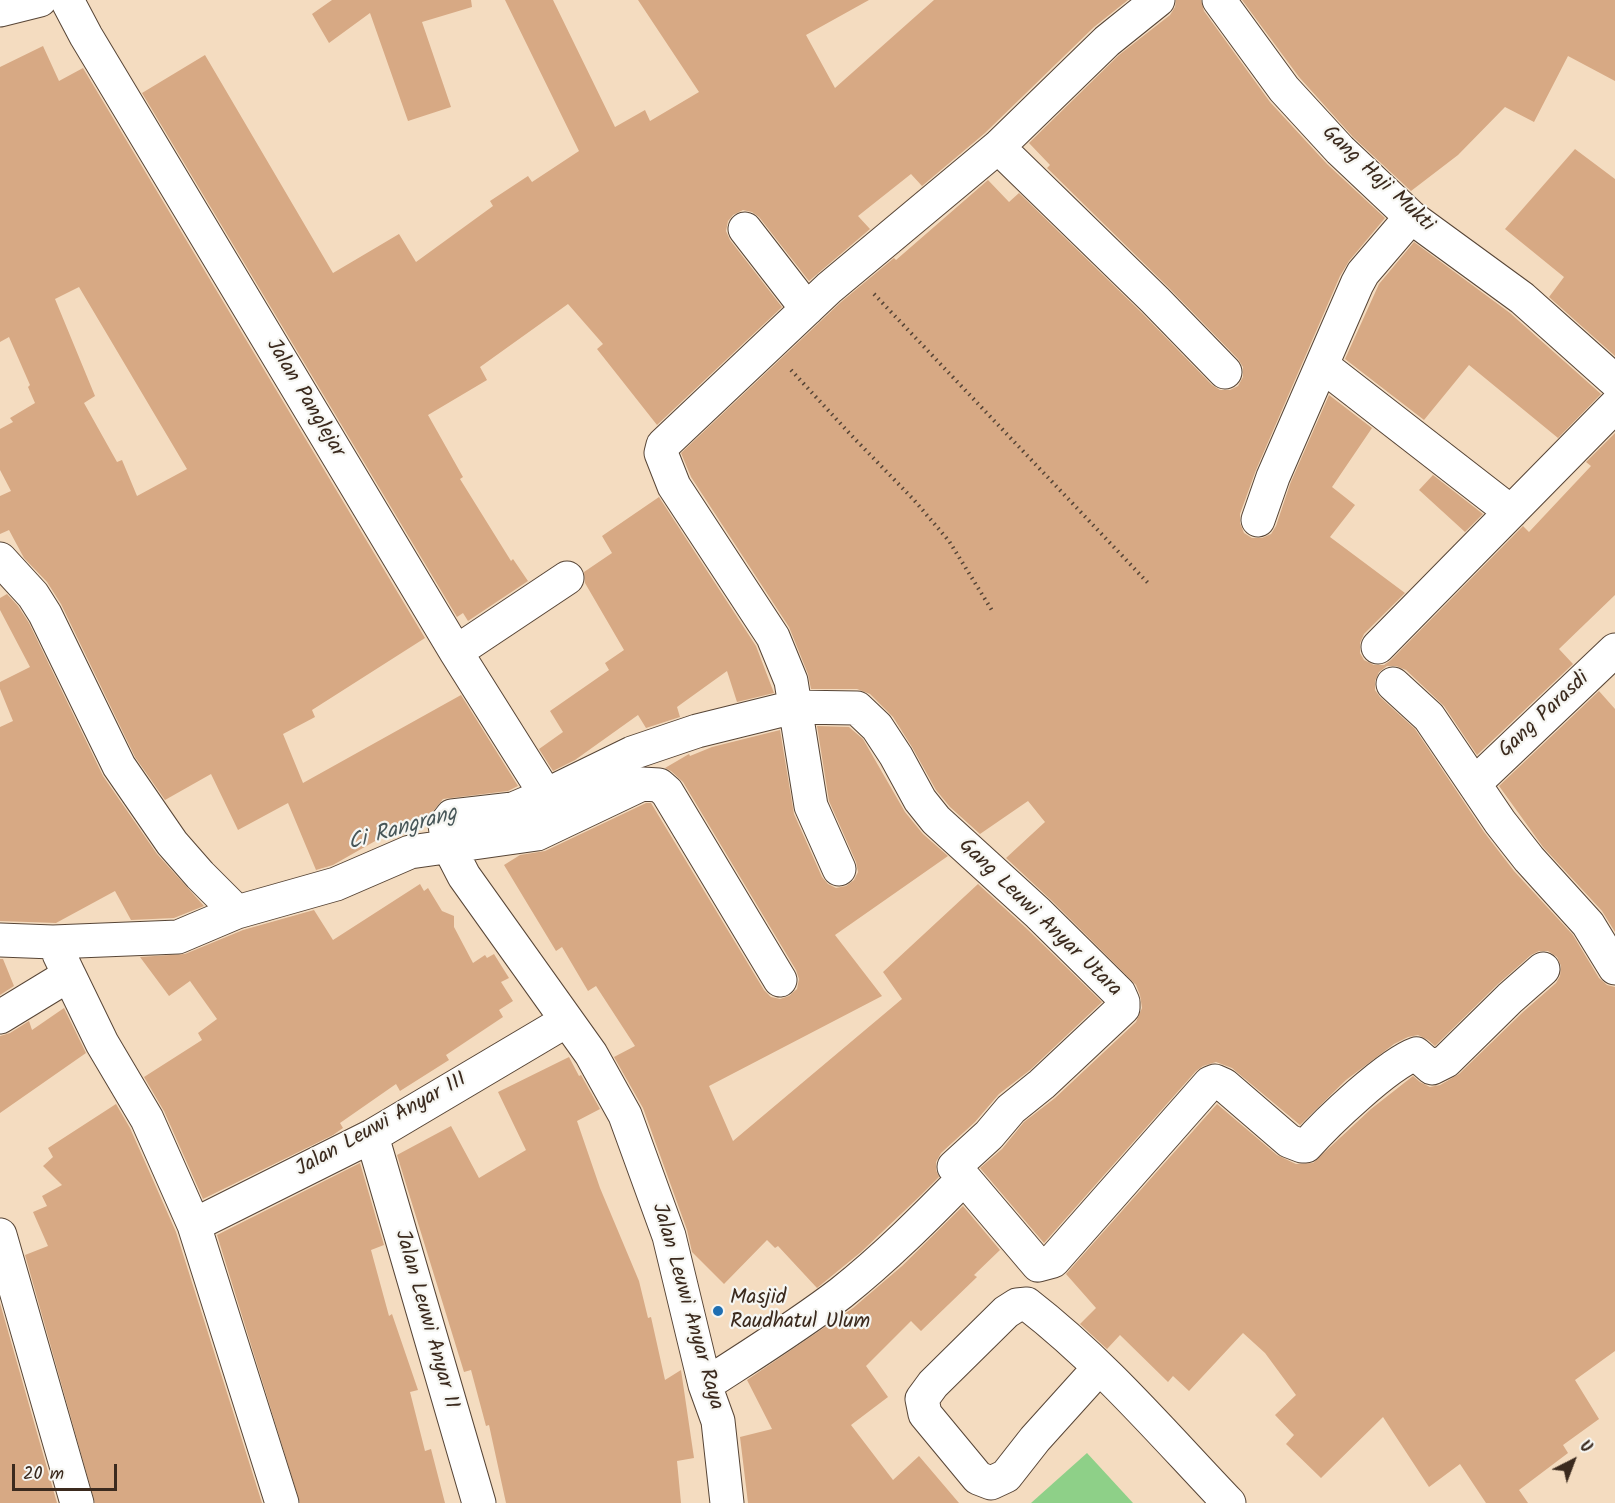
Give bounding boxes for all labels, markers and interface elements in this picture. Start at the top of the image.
street label: Gang Haji Mukti [1316,121,1438,239]
street label: Jalan Panglejar [259,335,349,463]
street label: Gang Parasdi [1494,668,1596,764]
water label: Ci Rangrang [345,802,461,858]
street label: Gang Leuwi Anyar Utara [952,834,1126,1004]
street label: Jalan Leuwi Anyar III [292,1069,472,1183]
street label: Jalan Leuwi Anyar Raya [644,1201,728,1413]
street label: Jalan Leuwi Anyar II [387,1228,463,1412]
place label: Masjid Raudhatul Ulum [730,1286,870,1336]
marker: Masjid Raudhatul Ulum [711,1304,725,1318]
north arrow [1543,1431,1603,1491]
text: U [1573,1435,1597,1460]
scale bar [15,1452,120,1490]
text: 20 m [23,1460,64,1489]

